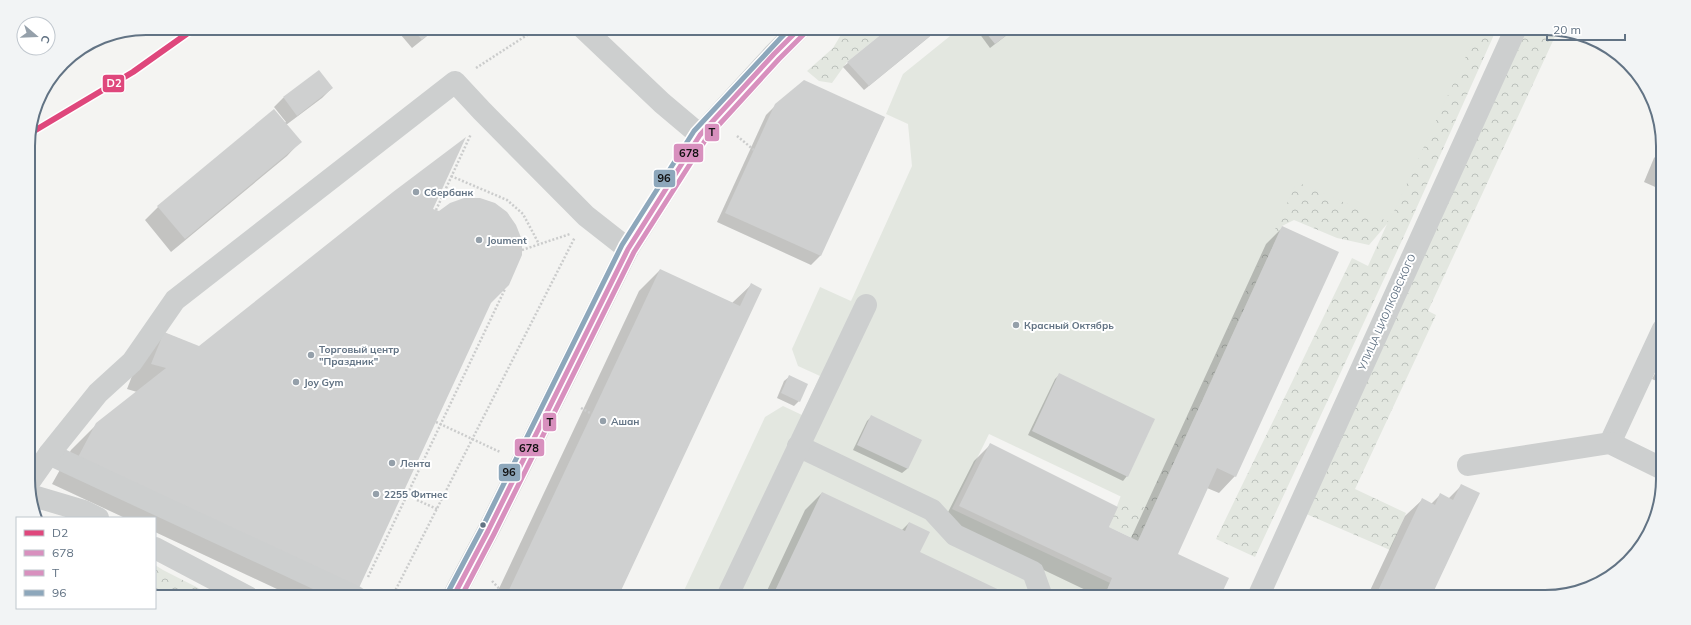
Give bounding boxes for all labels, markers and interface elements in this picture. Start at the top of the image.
north arrow [16,16,56,56]
scale bar [1547,16,1625,42]
text: 20 m [1553,22,1581,37]
text: С [37,33,53,46]
line badge: D2 [102,74,125,93]
text: D2 [107,76,122,90]
line badge: Т [704,123,720,142]
text: Т [709,125,716,139]
line badge: 678 [673,143,704,163]
text: 678 [679,146,699,160]
line badge: 96 [653,169,676,188]
text: 96 [657,171,671,185]
place label: Сбербанк [424,186,473,199]
marker: Сбербанк [411,187,421,197]
place label: Joument [487,234,527,247]
marker: Joument [474,235,484,245]
street label: УЛИЦА ЦИОЛКОВСКОГО [1355,252,1419,373]
place label: Красный Октябрь [1024,319,1114,332]
marker: Красный Октябрь [1011,320,1021,330]
place label: Торговый центр "Праздник" [319,343,399,368]
marker: Торговый центр "Праздник" [306,350,316,360]
place label: Joy Gym [304,376,343,389]
marker: Joy Gym [291,377,301,387]
line badge: Т [542,412,557,432]
text: Т [547,415,554,429]
place label: Ашан [611,415,640,428]
marker: Ашан [598,416,608,426]
line badge: 678 [514,438,545,457]
text: 678 [519,441,539,455]
place label: Лента [400,457,431,470]
marker: Лента [387,458,397,468]
line badge: 96 [498,463,521,482]
text: 96 [502,465,516,479]
place label: 2255 Фитнес [384,488,448,501]
marker: 2255 Фитнес [371,489,381,499]
legend [16,517,156,609]
unlabelled marker [478,520,488,530]
text: D2 [52,525,68,540]
text: 678 [52,545,74,560]
text: Т [52,565,60,580]
text: 96 [52,585,66,600]

